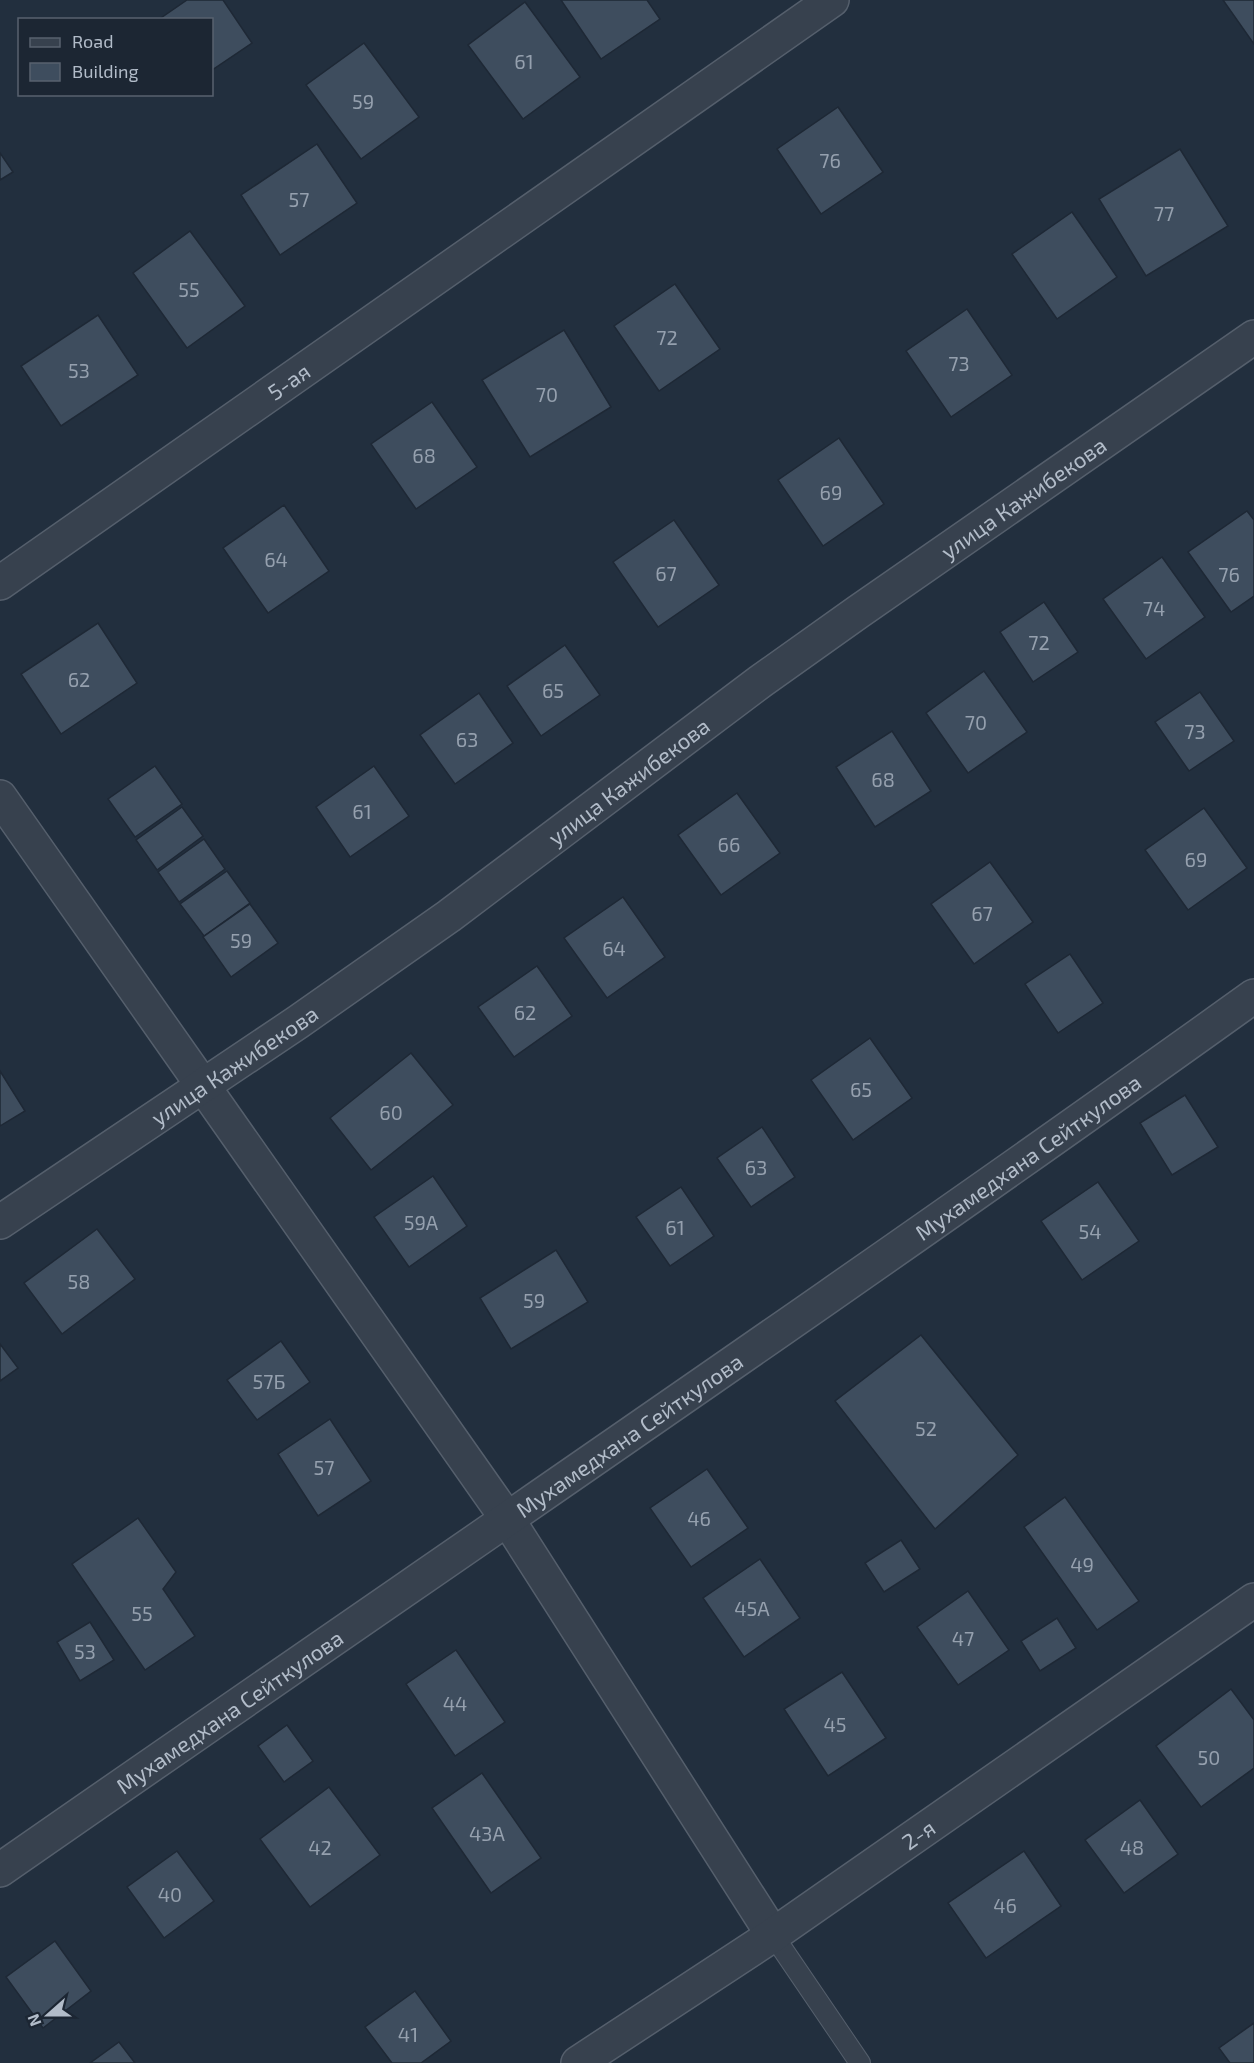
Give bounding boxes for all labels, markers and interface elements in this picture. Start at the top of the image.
legend [18,18,213,96]
text: Road [72,30,113,52]
house number: 61 [514,49,534,73]
text: Building [72,60,139,82]
house number: 59 [352,89,374,113]
house number: 76 [819,148,841,172]
house number: 57 [289,187,309,211]
house number: 77 [1154,201,1174,225]
house number: 55 [178,277,200,301]
house number: 72 [656,325,678,349]
house number: 73 [948,351,970,375]
street label: 5-ая [262,357,314,405]
house number: 53 [68,358,90,382]
house number: 70 [536,382,558,406]
street label: улица Кажибекова [935,431,1111,565]
house number: 68 [412,443,436,467]
house number: 69 [820,480,842,504]
house number: 64 [264,547,288,571]
house number: 67 [655,561,677,585]
house number: 76 [1218,562,1240,586]
house number: 74 [1143,596,1165,620]
house number: 72 [1028,630,1050,654]
house number: 62 [68,667,90,691]
house number: 65 [542,678,564,702]
house number: 70 [965,710,987,734]
street label: улица Кажибекова [543,712,714,851]
house number: 73 [1184,719,1206,743]
house number: 63 [456,727,478,751]
house number: 68 [871,767,895,791]
house number: 61 [352,799,372,823]
house number: 66 [718,832,740,856]
house number: 69 [1185,847,1207,871]
house number: 67 [971,901,993,925]
house number: 59 [230,928,252,952]
house number: 64 [602,936,626,960]
street label: улица Кажибекова [146,999,322,1131]
house number: 62 [514,1000,536,1024]
street label: Мухамедхана Сейткулова [910,1068,1145,1245]
house number: 65 [850,1077,872,1101]
house number: 60 [379,1100,403,1124]
house number: 63 [745,1155,767,1179]
house number: 59А [404,1210,439,1234]
house number: 61 [665,1215,685,1239]
house number: 54 [1078,1219,1102,1243]
house number: 58 [68,1269,90,1293]
house number: 59 [523,1288,545,1312]
street label: Мухамедхана Сейткулова [511,1347,747,1522]
house number: 57Б [253,1369,285,1393]
house number: 52 [915,1416,937,1440]
house number: 57 [314,1455,334,1479]
house number: 46 [687,1506,711,1530]
house number: 49 [1070,1552,1094,1576]
house number: 45А [734,1596,770,1620]
house number: 55 [131,1601,153,1625]
street label: Мухамедхана Сейткулова [111,1624,348,1798]
house number: 47 [952,1626,974,1650]
house number: 53 [74,1639,96,1663]
house number: 44 [443,1691,467,1715]
house number: 45 [823,1712,847,1736]
house number: 50 [1198,1745,1220,1769]
street label: 2-я [897,1814,940,1854]
house number: 43А [469,1821,505,1845]
house number: 42 [308,1835,332,1859]
house number: 48 [1120,1835,1144,1859]
house number: 40 [158,1882,182,1906]
house number: 46 [993,1893,1017,1917]
north arrow [18,1985,78,2045]
text: N [23,2012,44,2029]
house number: 41 [398,2022,418,2046]

